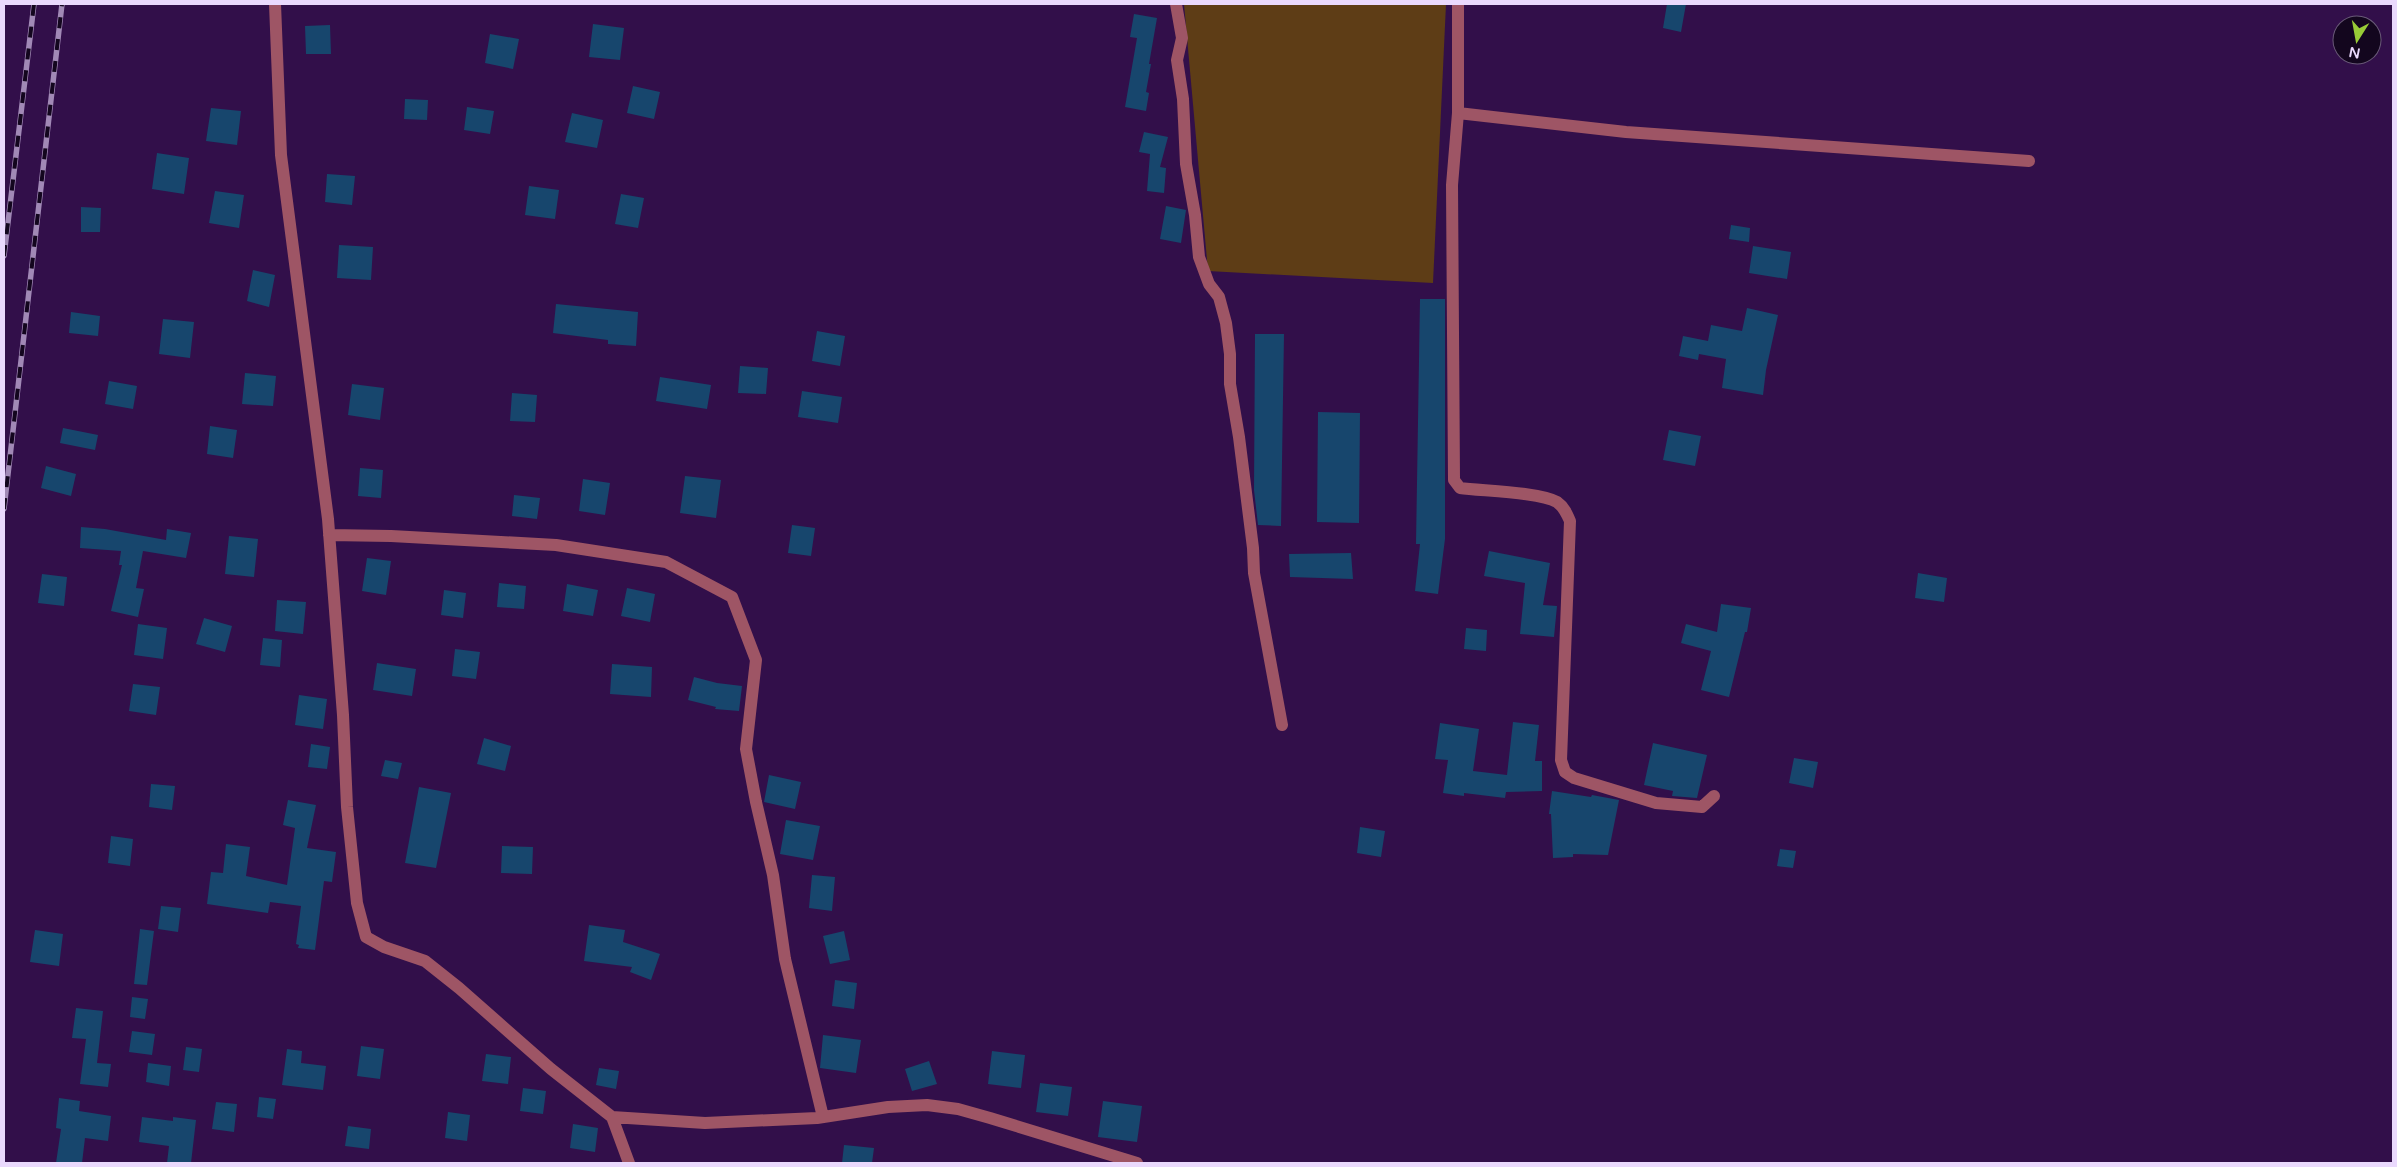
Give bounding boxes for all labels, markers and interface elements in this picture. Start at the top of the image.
north arrow [2332,15,2382,65]
text: N [2347,43,2362,62]

